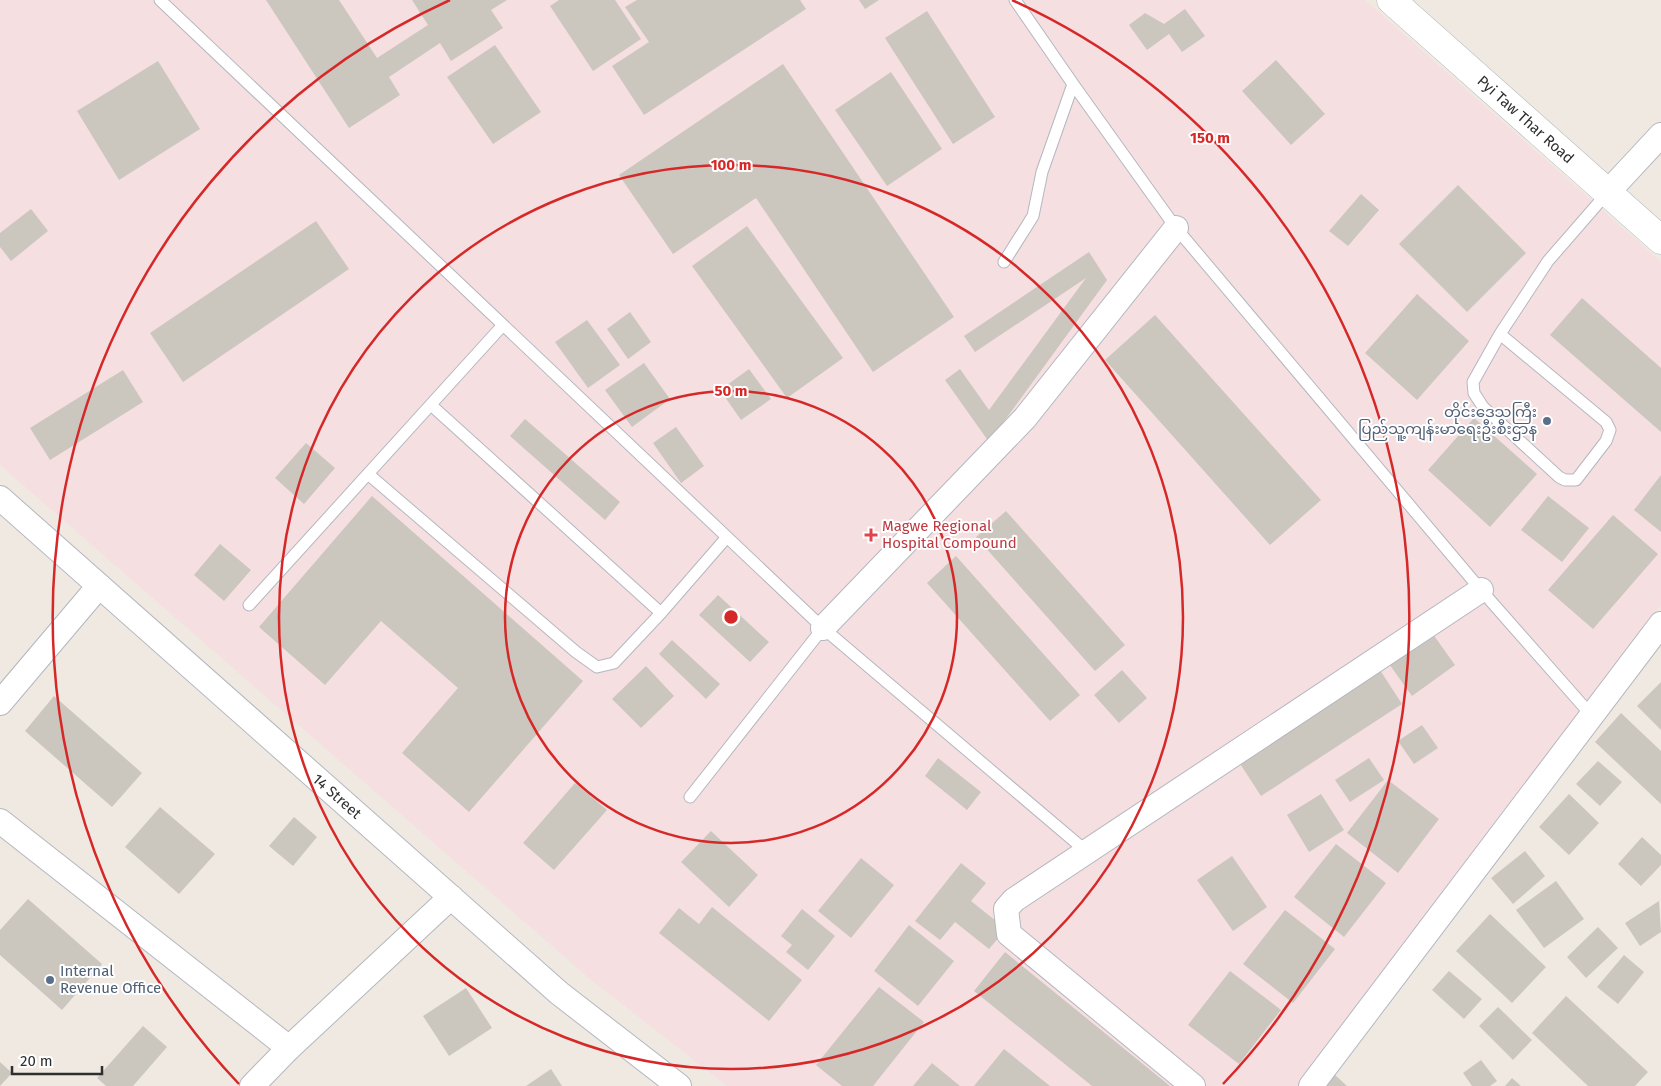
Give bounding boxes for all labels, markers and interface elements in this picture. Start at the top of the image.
street label: Pyi Taw Thar Road [1473,72,1578,167]
text: 150 m [1190,129,1230,147]
text: 100 m [711,156,751,174]
text: 50 m [714,382,748,400]
place label: တိုင်းဒေသကြီး ပြည်သူ့ကျန်းမာရေးဦးစီးဌာန [1358,402,1537,441]
marker: တိုင်းဒေသကြီး ပြည်သူ့ကျန်းမာရေးဦးစီးဌာန [1541,415,1553,427]
place label: Magwe Regional Hospital Compound [882,517,1017,552]
marker: Magwe Regional Hospital Compound [864,528,878,542]
centre of rings [722,608,740,626]
street label: 14 Street [309,770,365,823]
place label: Internal Revenue Office [60,962,161,997]
marker: Internal Revenue Office [44,974,56,986]
scale bar [12,1044,102,1076]
text: 20 m [20,1052,53,1070]

